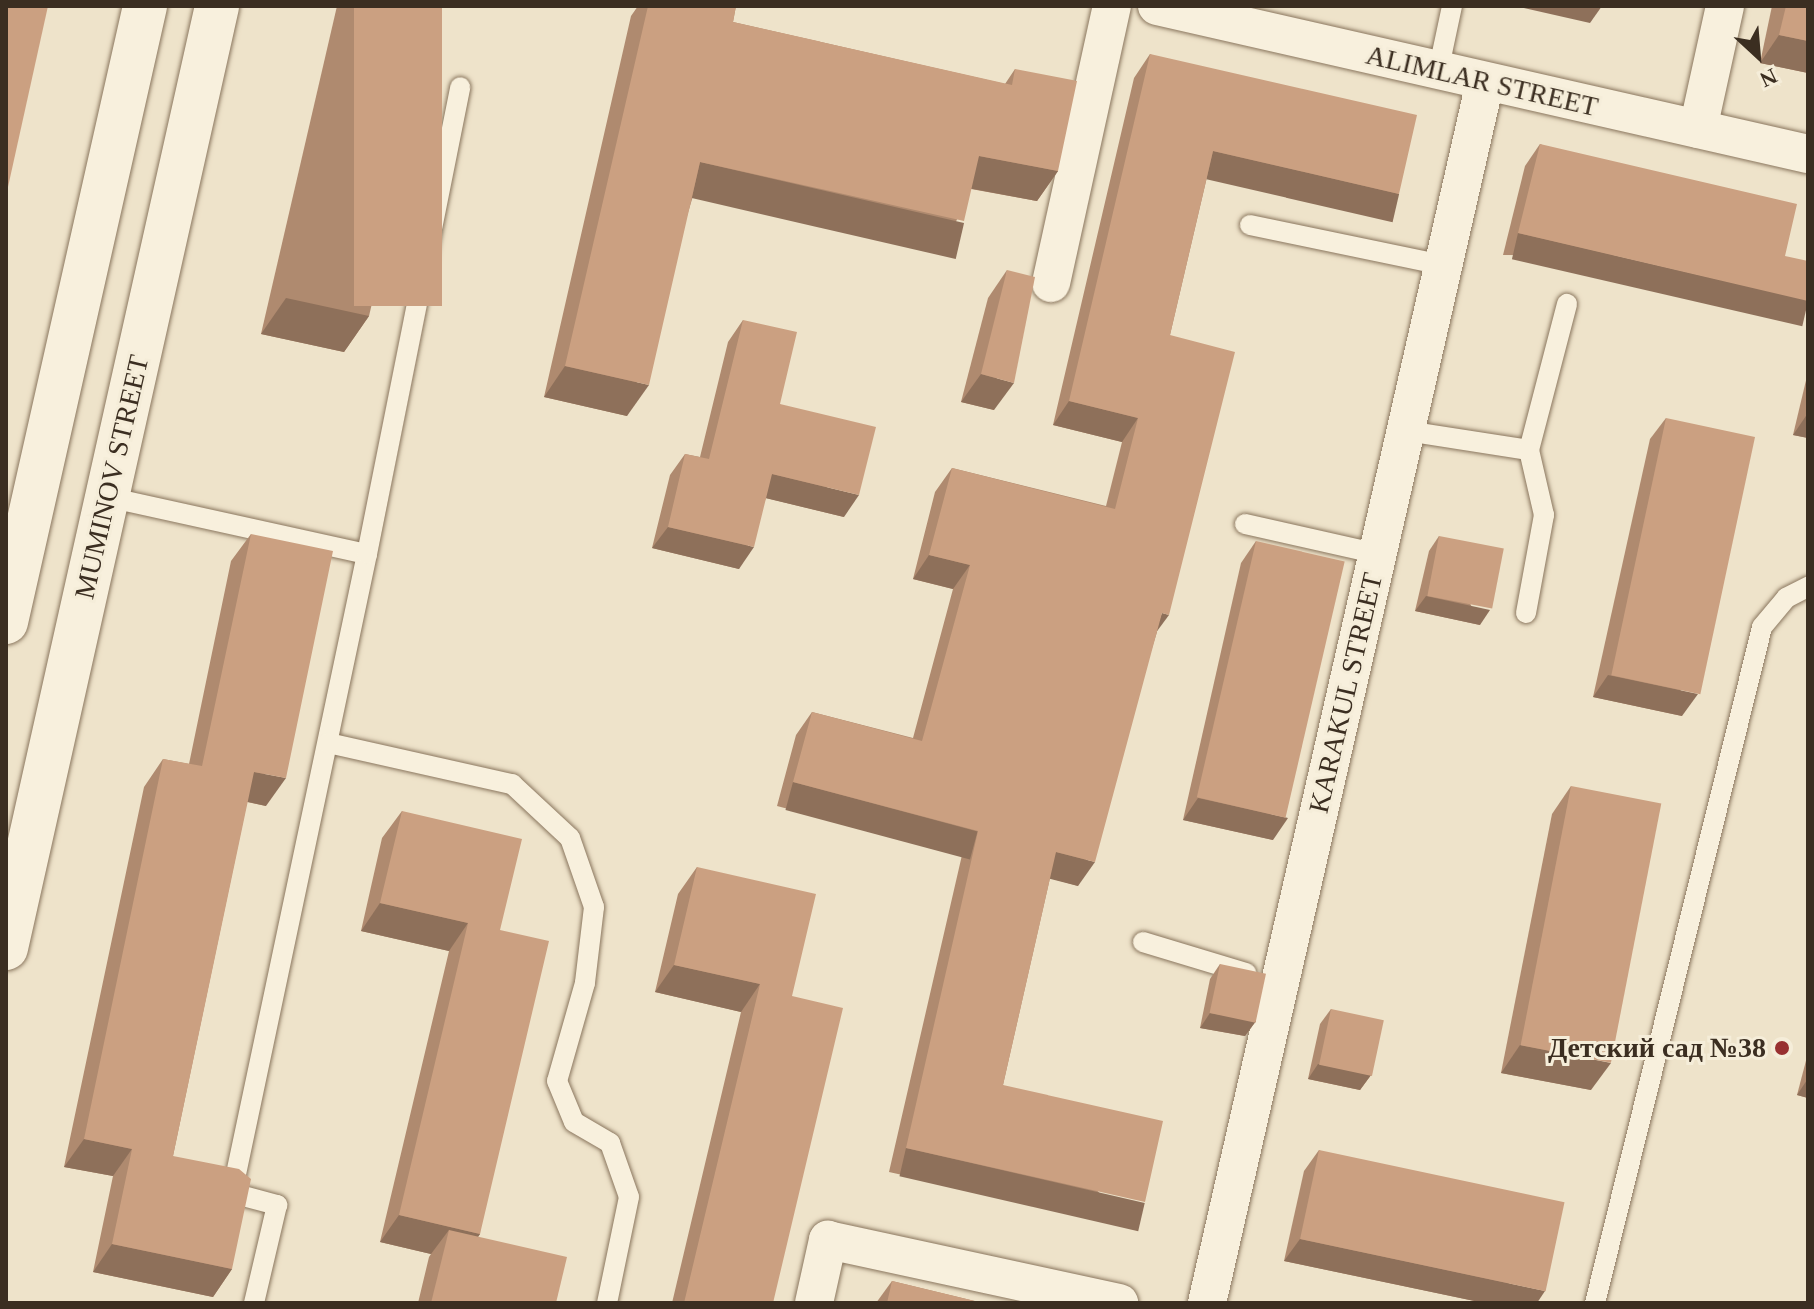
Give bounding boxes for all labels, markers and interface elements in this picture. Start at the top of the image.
north arrow [1718,16,1798,96]
street label: АLIMLAR STREET [1363,38,1601,124]
text: N [1756,63,1781,93]
street label: MUMINOV STREET [68,352,156,602]
street label: KARAKUL STREET [1302,569,1390,817]
place label: Детский сад №38 [1548,1031,1766,1065]
marker: Детский сад №38 [1773,1039,1791,1057]

